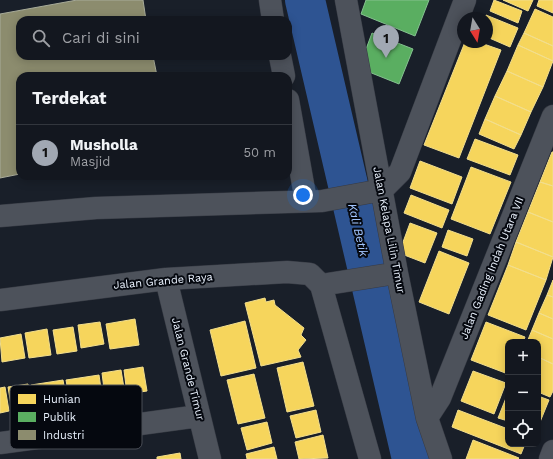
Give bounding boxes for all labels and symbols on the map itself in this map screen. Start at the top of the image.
north arrow [457,12,493,48]
pin: 1 [373,25,399,58]
street label: Jalan Kelapa Lilin Timur [370,165,408,295]
your location [293,185,313,205]
street label: Jalan Gading Indah Utara VII [457,195,527,341]
water label: Kali Betik [345,202,371,258]
street label: Jalan Grande Raya [113,270,213,292]
street label: Jalan Grande Timur [169,316,207,422]
legend [10,385,142,449]
text: Hunian [43,393,81,406]
text: Publik [43,411,76,424]
text: Industri [43,429,85,442]

